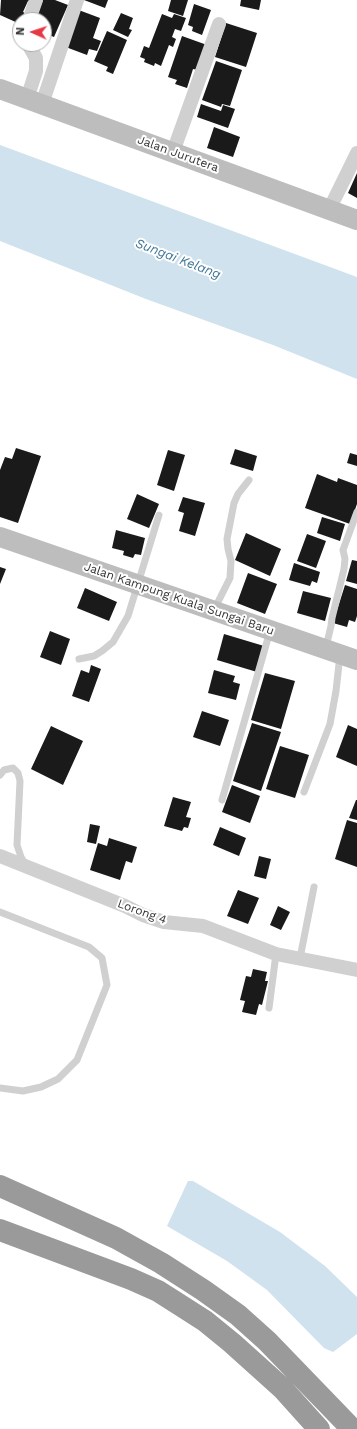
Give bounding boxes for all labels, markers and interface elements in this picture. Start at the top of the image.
north arrow [12,12,52,52]
text: N [14,27,27,36]
street label: Jalan Jurutera [136,133,220,175]
water label: Sungai Kelang [133,236,223,282]
street label: Jalan Kampung Kuala Sungai Baru [82,560,276,638]
street label: Lorong 4 [115,896,169,928]

